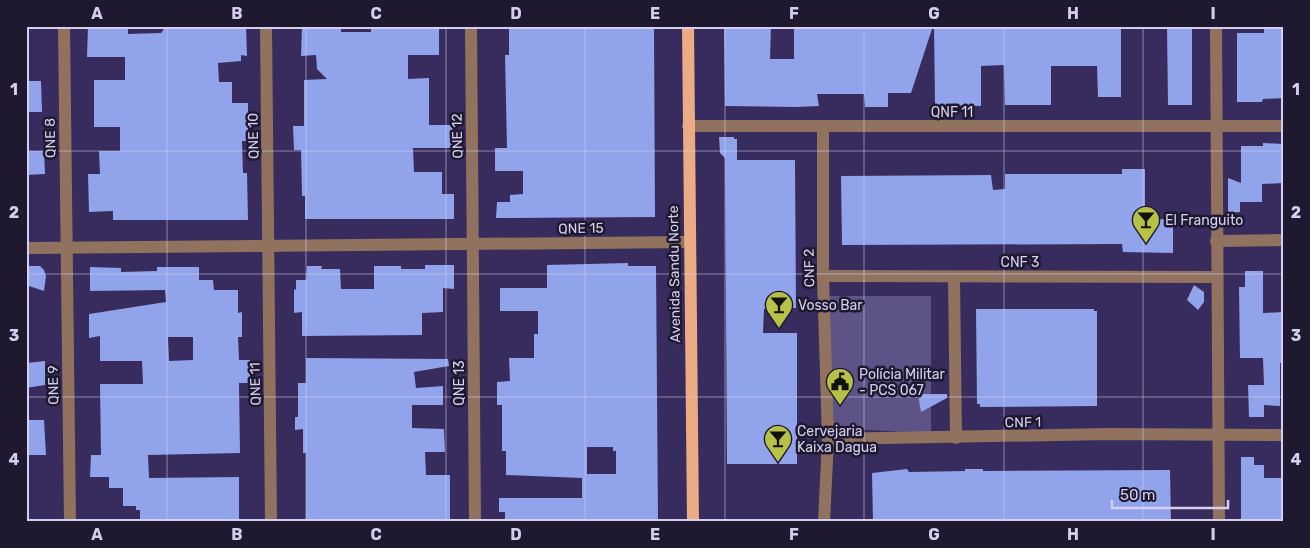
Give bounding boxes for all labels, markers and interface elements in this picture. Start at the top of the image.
text: A [91,4,103,23]
text: B [231,4,243,23]
text: C [370,4,382,23]
text: D [510,4,522,23]
text: E [650,4,660,23]
text: F [789,4,799,23]
text: G [928,4,940,23]
text: H [1067,4,1079,23]
text: I [1210,4,1216,23]
text: 1 [10,80,18,99]
text: 1 [1292,80,1300,99]
street label: QNF 11 [931,104,973,121]
street label: QNE 10 [245,113,262,159]
street label: QNE 12 [449,113,466,159]
street label: QNE 8 [42,118,59,158]
text: 2 [9,203,19,222]
text: 2 [1291,203,1301,222]
street label: Avenida Sandu Norte [665,205,684,343]
bar icon: El Franguito [1131,205,1161,244]
place label: El Franguito [1165,212,1243,229]
street label: QNE 15 [558,220,604,237]
street label: CNF 2 [801,249,818,287]
street label: CNF 3 [1001,254,1039,271]
bar icon: Vosso Bar [764,290,794,329]
place label: Vosso Bar [798,297,863,314]
text: 3 [9,326,19,345]
text: 3 [1291,326,1301,345]
street label: QNE 13 [451,360,468,406]
street label: QNE 11 [247,362,264,406]
street label: QNE 9 [45,365,62,405]
place label: Polícia Militar - PCS 067 [859,366,945,399]
public building icon: Polícia Militar - PCS 067 [825,367,855,406]
street label: CNF 1 [1005,414,1041,431]
place label: Cervejaria Kaixa Dagua [797,423,877,456]
bar icon: Cervejaria Kaixa Dagua [763,424,793,463]
text: 4 [9,450,20,469]
text: 4 [1291,450,1302,469]
scale bar [1112,478,1229,510]
text: 50 m [1120,486,1155,504]
text: A [91,525,103,544]
text: B [231,525,243,544]
text: C [370,525,382,544]
text: D [510,525,522,544]
text: E [650,525,660,544]
text: F [789,525,799,544]
text: G [928,525,940,544]
text: H [1067,525,1079,544]
text: I [1210,525,1216,544]

